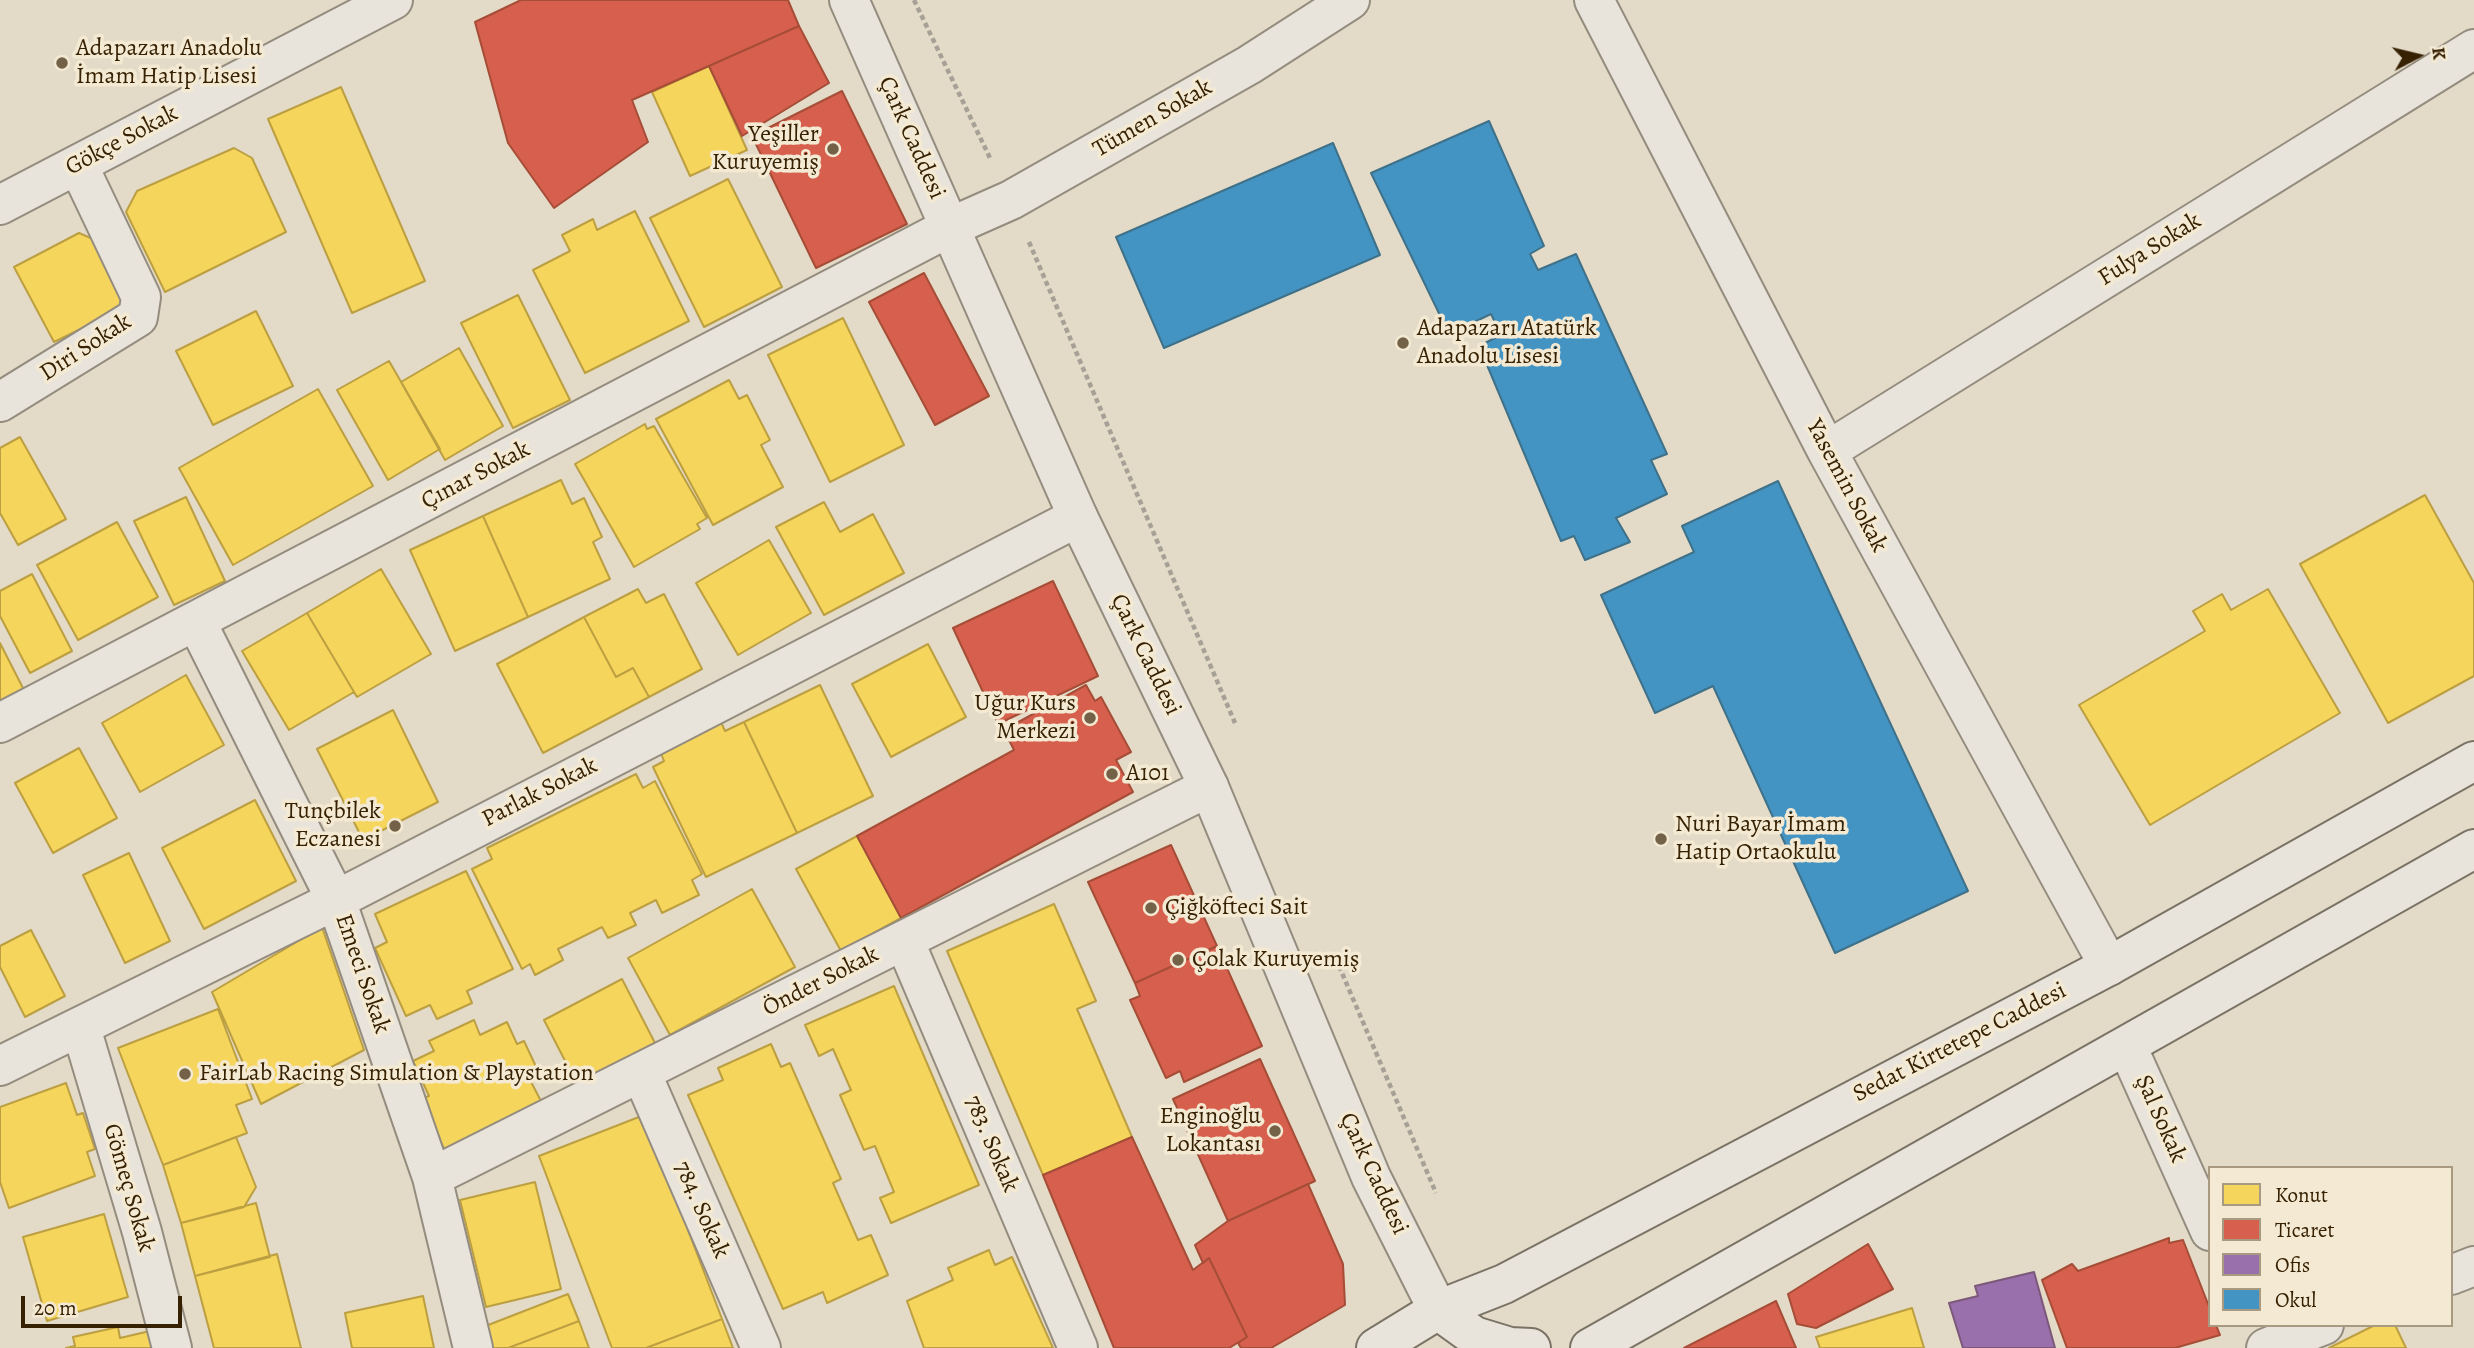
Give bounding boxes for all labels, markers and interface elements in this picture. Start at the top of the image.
north arrow [2383,21,2453,91]
place label: Adapazarı Anadolu İmam Hatip Lisesi [76,35,262,91]
text: K [2425,46,2453,61]
marker: Adapazarı Anadolu İmam Hatip Lisesi [54,55,70,71]
street label: Çark Caddesi [871,72,951,204]
street label: Tümen Sokak [1088,73,1218,165]
street label: Gökçe Sokak [61,99,183,183]
place label: Yeşiller Kuruyemiş [712,121,819,177]
marker: Yeşiller Kuruyemiş [825,141,841,157]
street label: Fulya Sokak [2093,207,2207,293]
street label: Diri Sokak [35,308,137,388]
place label: Adapazarı Atatürk Anadolu Lisesi [1417,315,1597,371]
marker: Adapazarı Atatürk Anadolu Lisesi [1395,335,1411,351]
street label: Yasemin Sokak [1799,415,1893,557]
street label: Çınar Sokak [417,435,535,517]
street label: Çark Caddesi [1103,590,1187,720]
place label: Uğur Kurs Merkezi [974,690,1076,746]
marker: Uğur Kurs Merkezi [1082,710,1098,726]
street label: Parlak Sokak [478,752,602,834]
place label: A101 [1126,760,1169,788]
marker: A101 [1104,766,1120,782]
place label: Tunçbilek Eczanesi [285,798,381,854]
place label: Nuri Bayar İmam Hatip Ortaokulu [1675,811,1846,867]
marker: Tunçbilek Eczanesi [387,818,403,834]
marker: Nuri Bayar İmam Hatip Ortaokulu [1653,831,1669,847]
place label: Çiğköfteci Sait [1165,894,1308,922]
marker: Çiğköfteci Sait [1143,900,1159,916]
street label: Emeci Sokak [328,910,396,1038]
street label: Önder Sokak [758,941,884,1023]
place label: Çolak Kuruyemiş [1192,946,1359,974]
marker: Çolak Kuruyemiş [1170,952,1186,968]
street label: Sedat Kirtetepe Caddesi [1849,977,2071,1109]
place label: FairLab Racing Simulation & Playstation [199,1060,594,1088]
marker: FairLab Racing Simulation & Playstation [177,1066,193,1082]
street label: Şal Sokak [2128,1071,2192,1167]
street label: 783. Sokak [958,1091,1024,1197]
place label: Enginoğlu Lokantası [1160,1103,1261,1159]
street label: Çark Caddesi [1332,1108,1414,1240]
street label: Gömeç Sokak [96,1121,160,1255]
marker: Enginoğlu Lokantası [1267,1123,1283,1139]
street label: 784. Sokak [667,1157,735,1263]
legend [2208,1166,2453,1327]
text: Konut [2275,1181,2328,1209]
text: Ticaret [2275,1216,2334,1244]
text: Ofis [2275,1251,2310,1279]
scale bar [24,1282,186,1326]
text: Okul [2275,1286,2316,1314]
text: 20 m [34,1294,77,1322]

